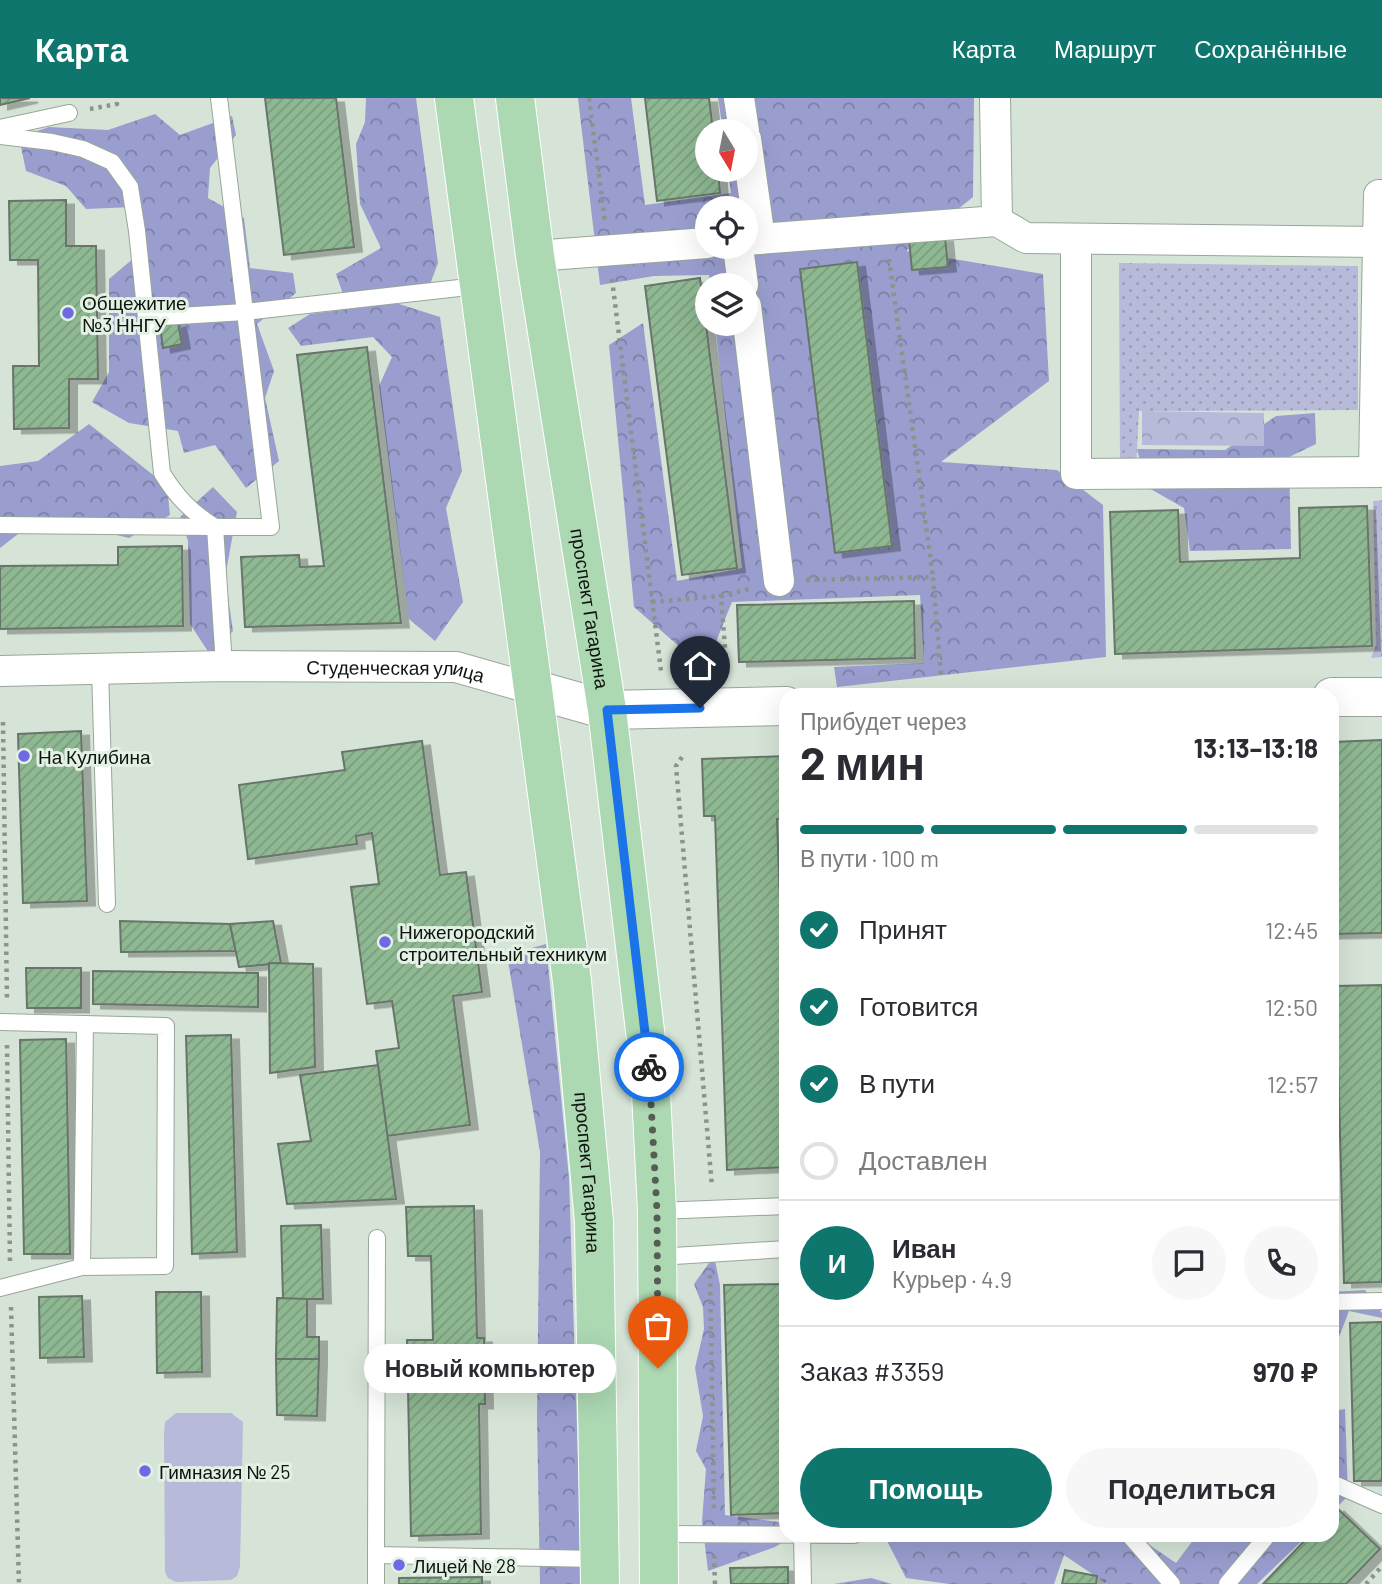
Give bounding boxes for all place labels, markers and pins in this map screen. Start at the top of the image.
place label: Общежитие №3 ННГУ [82,291,187,336]
marker: Общежитие №3 ННГУ [60,305,76,321]
pin [670,636,730,708]
place label: На Кулибина [38,745,151,768]
marker: На Кулибина [16,748,32,764]
place label: Нижегородский строительный техникум [399,920,607,965]
marker: Нижегородский строительный техникум [377,934,393,950]
pin [628,1296,688,1368]
callout: Новый компьютер [364,1344,616,1392]
place label: Гимназия № 25 [159,1460,290,1483]
marker: Гимназия № 25 [137,1463,153,1479]
place label: Лицей № 28 [413,1554,516,1577]
marker: Лицей № 28 [391,1557,407,1573]

